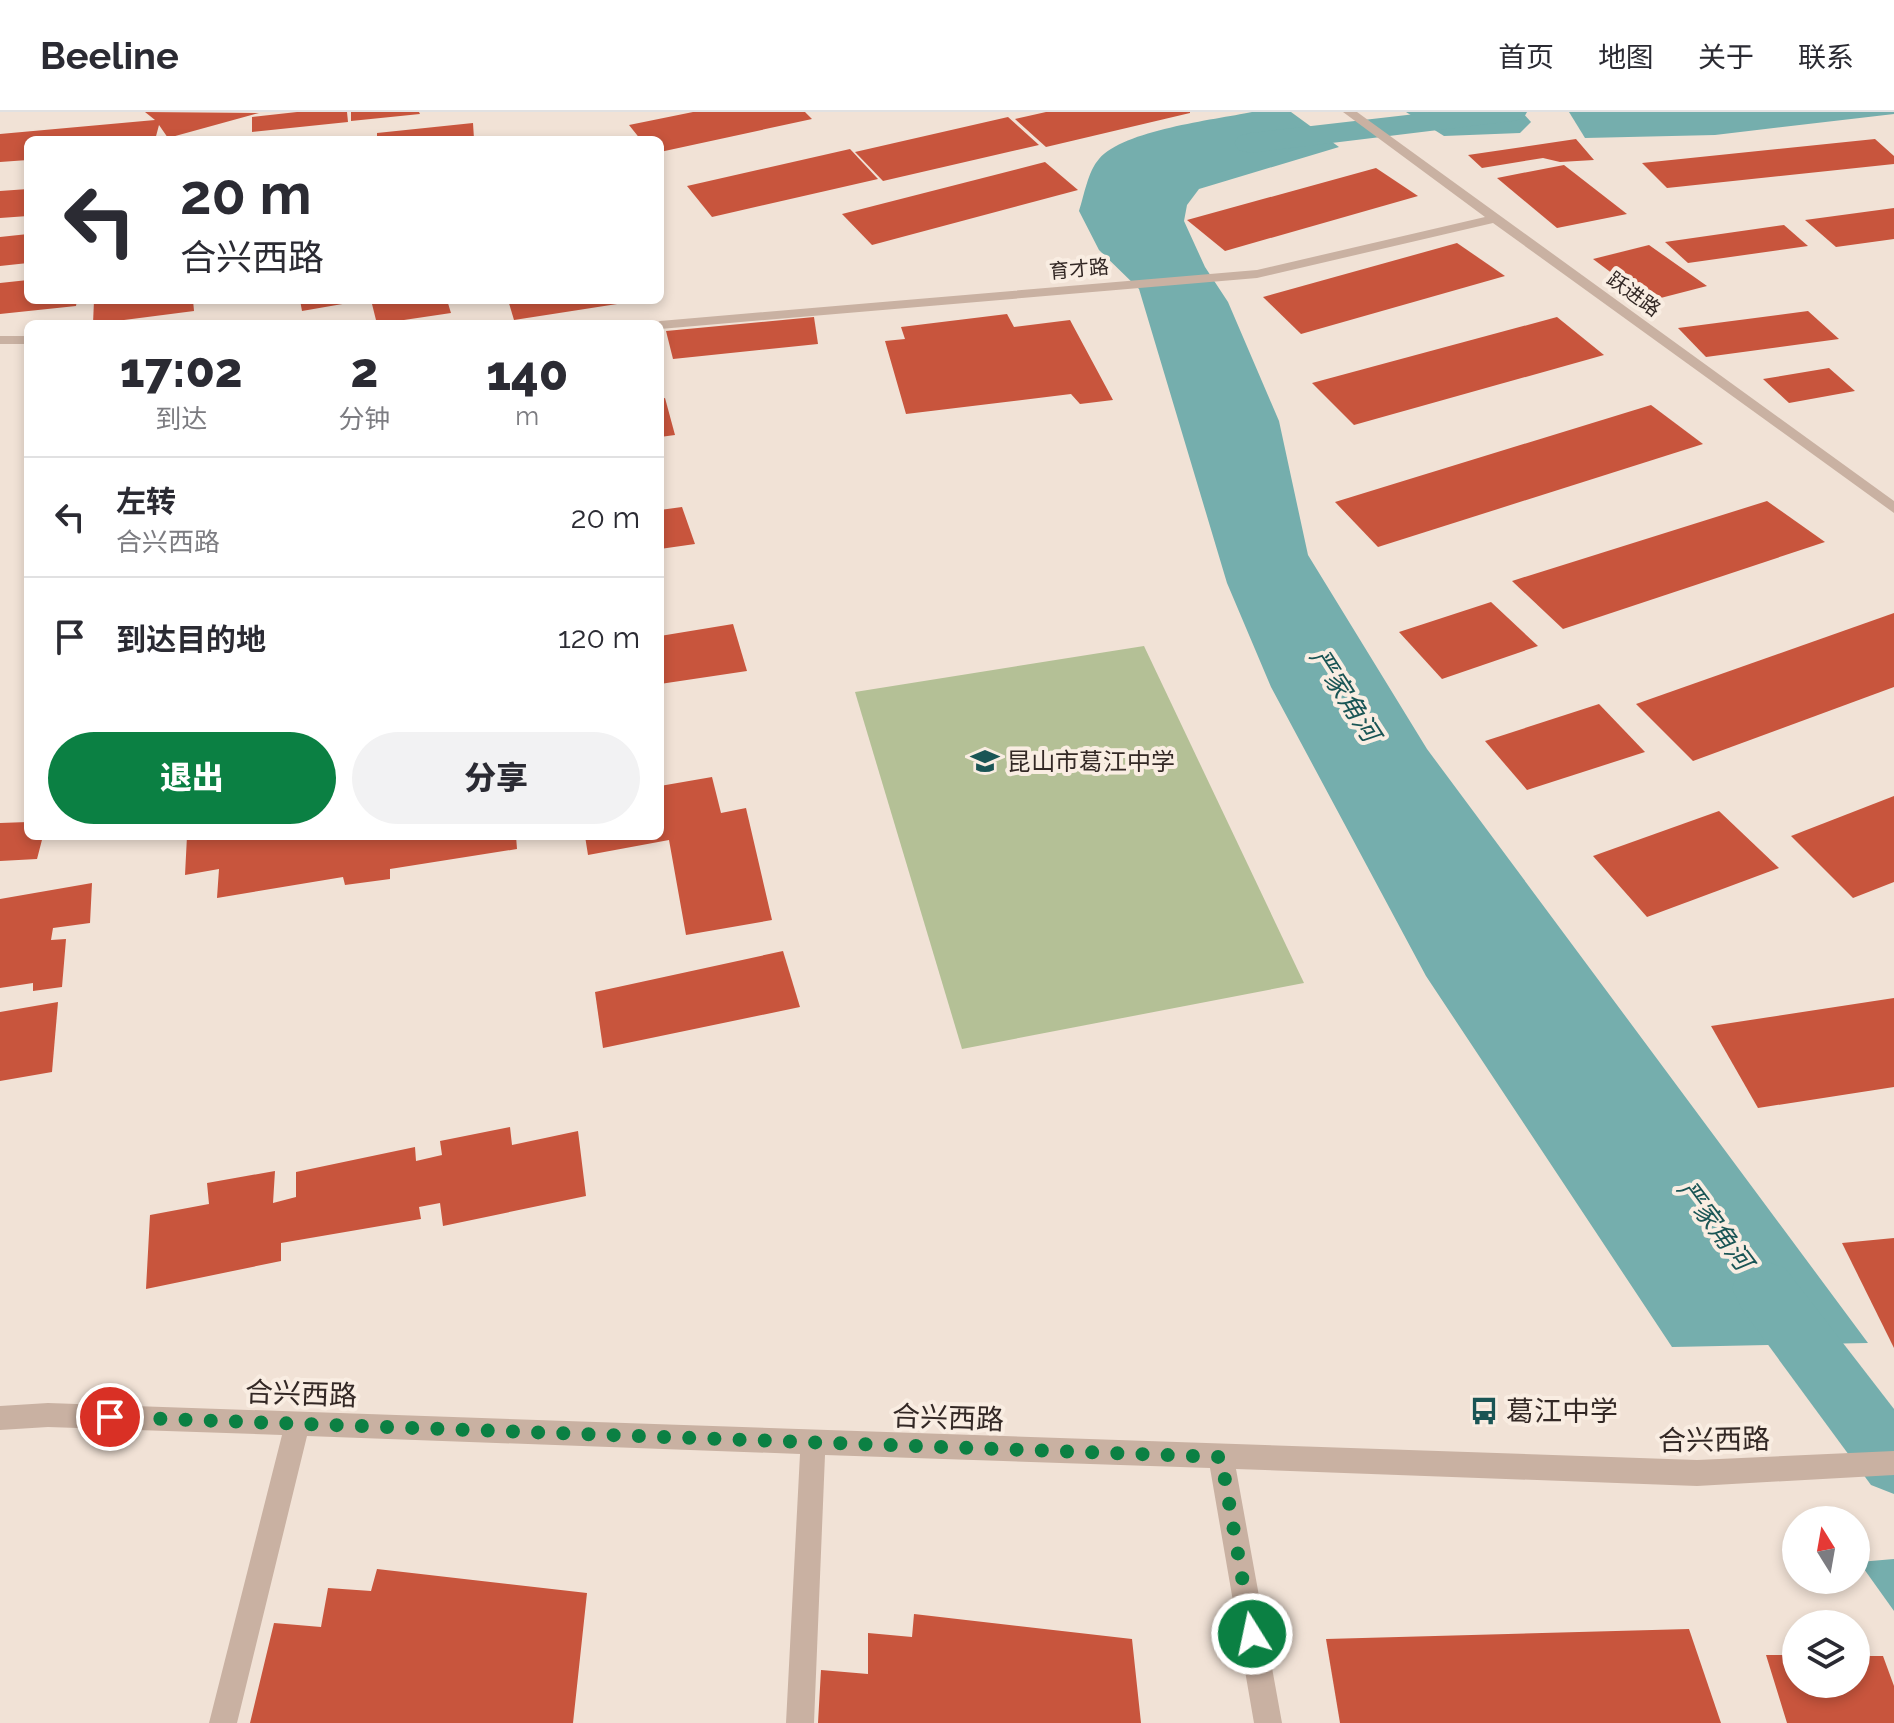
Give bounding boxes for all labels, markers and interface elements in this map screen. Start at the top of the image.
text: Beeline [40,33,179,78]
text: 首页 [1498,41,1554,74]
text: 地图 [1598,41,1654,74]
text: 关于 [1698,41,1754,74]
text: 联系 [1798,41,1854,74]
text: 20 m [180,161,312,227]
icon: left [48,168,152,272]
text: 合兴西路 [180,236,324,278]
street label: 育才路 [1048,254,1110,284]
street label: 跃进路 [1603,267,1665,321]
text: 17:02 [120,342,243,398]
text: 2 [351,342,378,398]
text: 140 [486,345,568,401]
text: m [515,401,539,431]
text: 到达 [155,404,207,434]
text: 分钟 [338,404,390,434]
text: 左转 [116,484,176,519]
icon: left [48,495,92,539]
text: 20 m [571,500,640,535]
text: 合兴西路 [116,527,220,557]
icon: arrive [48,615,92,659]
text: 120 m [558,620,640,655]
text: 到达目的地 [116,622,266,657]
water label: 严家角河 [1304,643,1389,751]
button: 退出 [48,732,336,824]
button: 分享 [352,732,640,824]
school or university icon: 昆山市葛江中学 [970,746,1000,776]
place label: 昆山市葛江中学 [1007,747,1175,776]
water label: 严家角河 [1672,1174,1761,1280]
street label: 合兴西路 [244,1376,358,1412]
pin [76,1383,144,1451]
icon: arrive [88,1395,132,1439]
place label: 葛江中学 [1506,1395,1618,1428]
bus stop icon: 葛江中学 [1469,1396,1499,1426]
street label: 合兴西路 [891,1400,1005,1436]
street label: 合兴西路 [1658,1423,1770,1457]
north arrow [1782,1506,1870,1594]
map controls [1782,1506,1870,1698]
position arrow [1210,1592,1294,1676]
button: layers [1782,1610,1870,1698]

